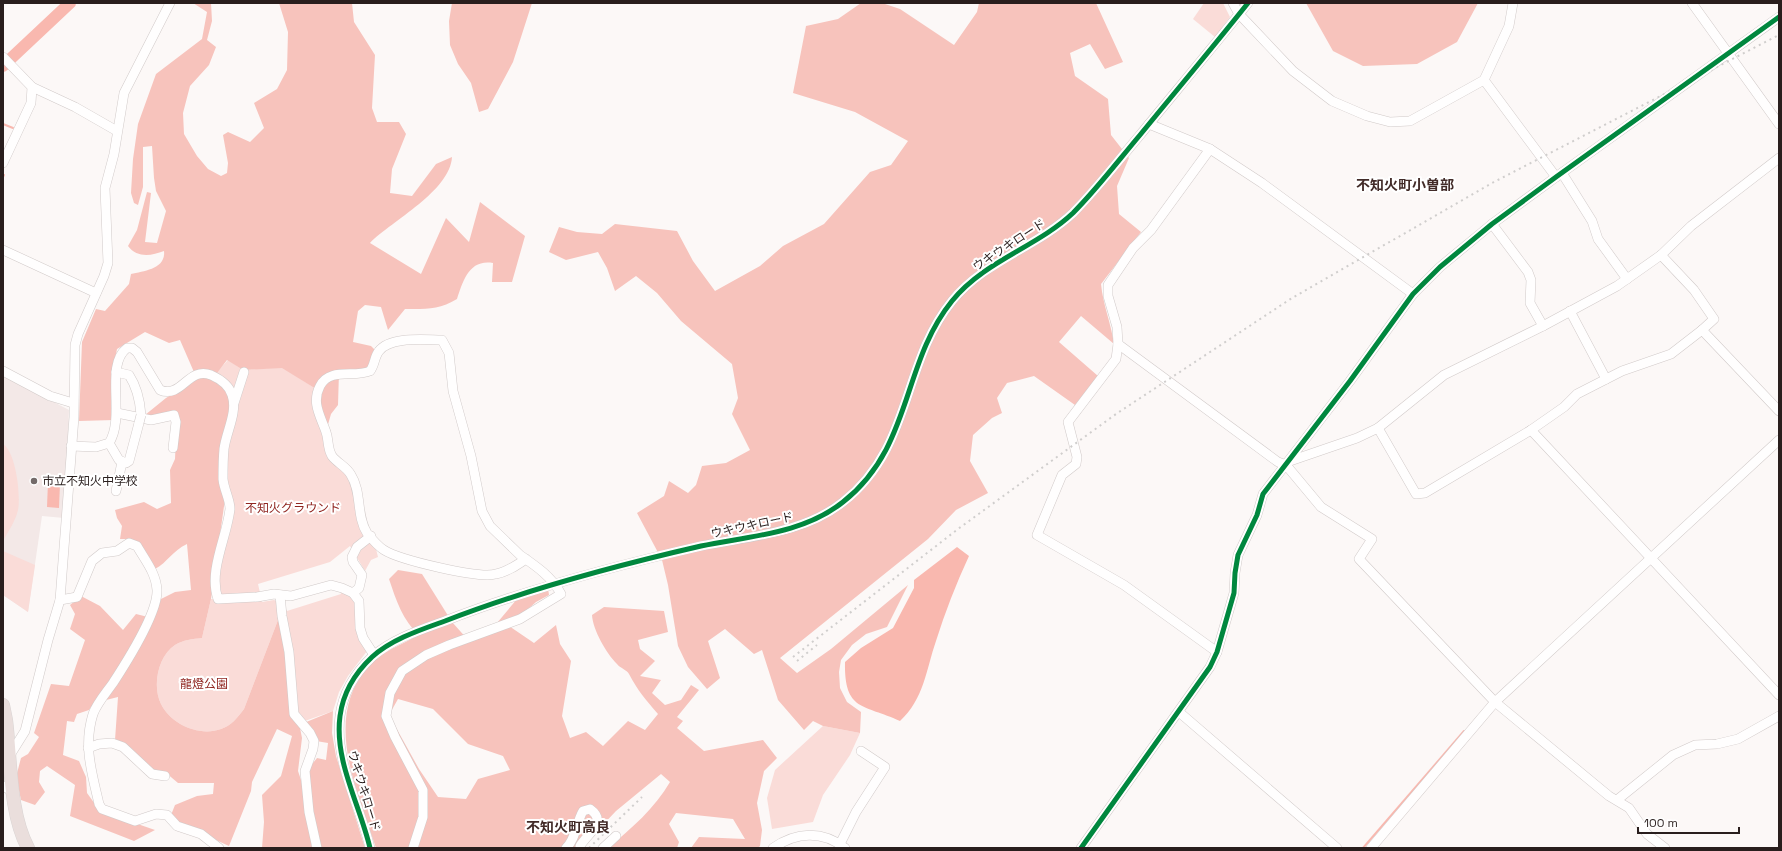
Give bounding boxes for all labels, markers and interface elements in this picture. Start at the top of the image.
district label: 不知火町小曽部 [1356,176,1454,194]
street label: ウキウキロード [969,215,1049,275]
place label: 市立不知火中学校 [42,473,138,489]
marker: 市立不知火中学校 [29,476,39,486]
park label: 不知火グラウンド [245,500,341,516]
street label: ウキウキロード [709,508,795,542]
park label: 龍燈公園 [180,676,228,692]
street label: ウキウキロード [344,748,384,834]
scale bar [1638,809,1739,835]
text: 100 m [1644,815,1678,831]
district label: 不知火町高良 [526,818,610,836]

